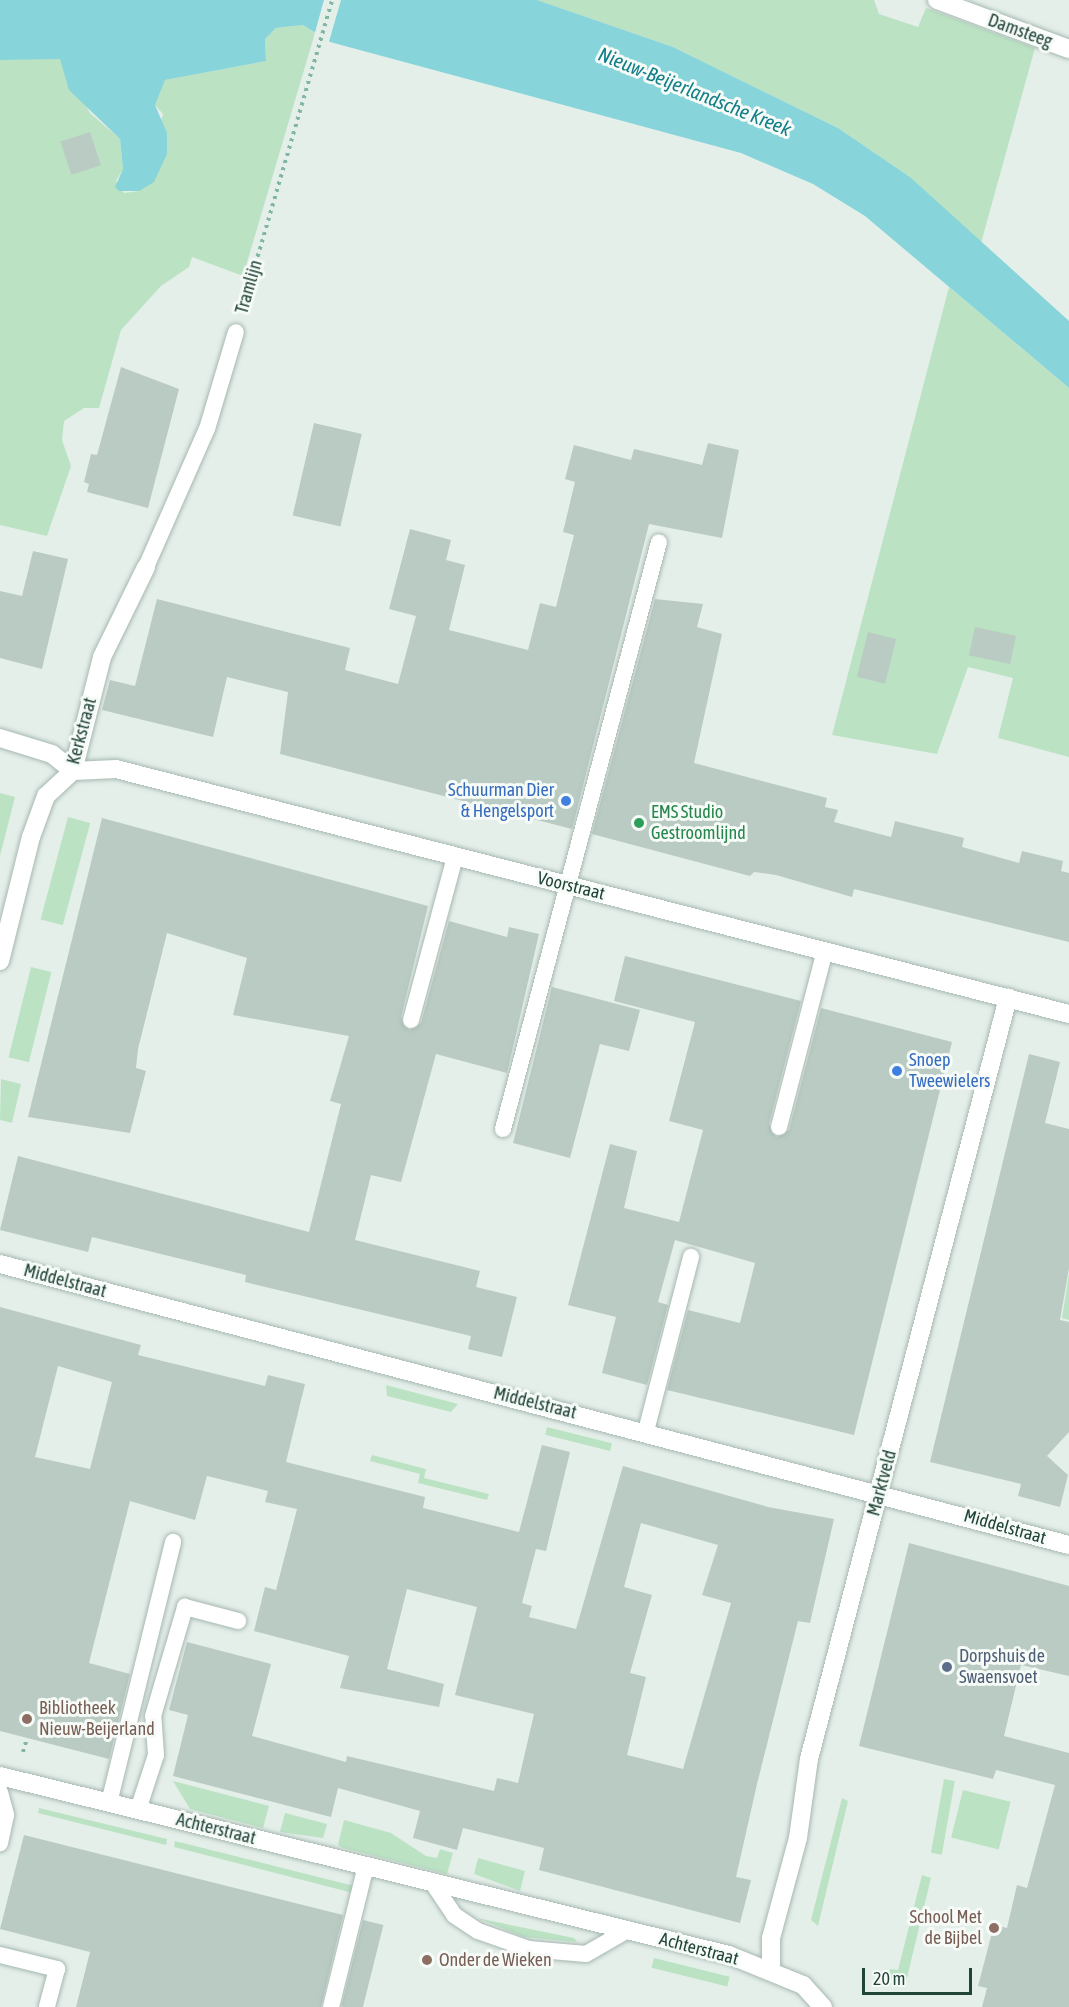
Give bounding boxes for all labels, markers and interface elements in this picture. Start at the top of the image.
street label: Damsteeg [985,9,1055,53]
water label: Nieuw-Beijerlandsche Kreek [595,41,795,141]
street label: Tramlijn [231,258,267,316]
street label: Kerkstraat [63,695,101,767]
place label: Schuurman Dier & Hengelsport [448,780,554,822]
marker: Schuurman Dier & Hengelsport [559,794,573,808]
place label: EMS Studio Gestroomlijnd [651,802,746,844]
marker: EMS Studio Gestroomlijnd [632,816,646,830]
street label: Voorstraat [535,867,607,905]
place label: Snoep Tweewielers [909,1050,990,1092]
marker: Snoep Tweewielers [890,1064,904,1078]
street label: Middelstraat [21,1260,109,1302]
street label: Middelstraat [491,1382,579,1424]
street label: Marktveld [863,1448,901,1518]
street label: Middelstraat [961,1505,1049,1549]
place label: Dorpshuis de Swaensvoet [959,1646,1045,1688]
marker: Dorpshuis de Swaensvoet [940,1660,954,1674]
place label: Bibliotheek Nieuw-Beijerland [39,1698,155,1740]
marker: Bibliotheek Nieuw-Beijerland [20,1712,34,1726]
street label: Achterstraat [174,1809,258,1849]
place label: School Met de Bijbel [909,1907,982,1950]
marker: School Met de Bijbel [987,1921,1001,1935]
street label: Achterstraat [657,1928,741,1970]
place label: Onder de Wieken [439,1949,552,1971]
marker: Onder de Wieken [420,1953,434,1967]
scale bar [865,1956,974,1994]
text: 20 m [873,1968,905,1989]

